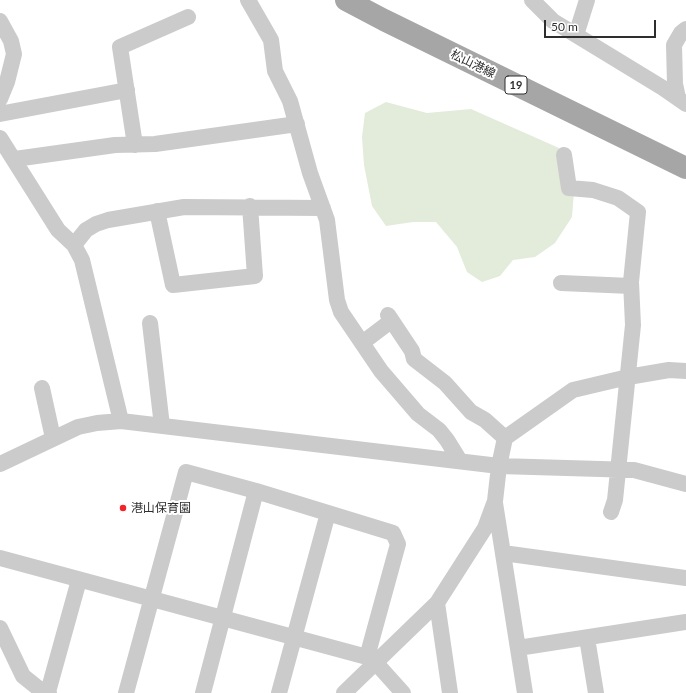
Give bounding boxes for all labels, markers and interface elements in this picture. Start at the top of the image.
scale bar [546,12,658,38]
text: 50 m [551,19,578,34]
street label: 松山港線 [448,47,498,81]
road number: 19 [505,76,527,94]
place label: 港山保育園 [131,501,191,515]
marker: 港山保育園 [118,503,128,513]

